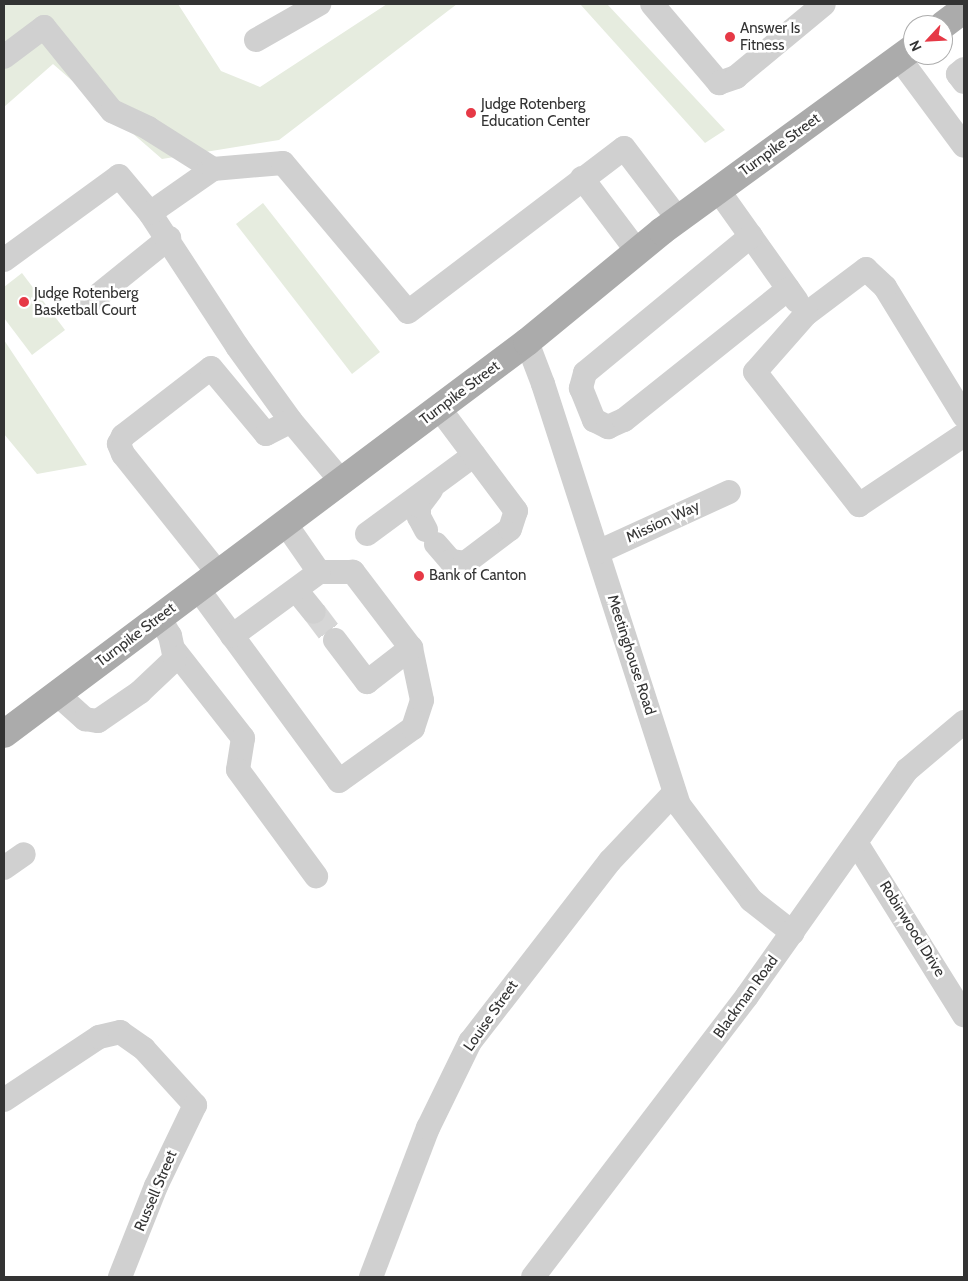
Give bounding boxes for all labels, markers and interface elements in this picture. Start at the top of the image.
north arrow [903,15,953,65]
place label: Answer Is Fitness [740,19,800,54]
marker: Answer Is Fitness [724,31,736,43]
text: N [905,38,926,54]
place label: Judge Rotenberg Education Center [481,95,590,130]
marker: Judge Rotenberg Education Center [465,107,477,119]
street label: Turnpike Street [736,110,824,180]
place label: Judge Rotenberg Basketball Court [34,284,138,319]
marker: Judge Rotenberg Basketball Court [18,296,30,308]
street label: Turnpike Street [417,357,503,429]
street label: Mission Way [623,497,703,547]
place label: Bank of Canton [429,567,526,585]
marker: Bank of Canton [413,570,425,582]
street label: Meetinghouse Road [603,593,659,717]
street label: Turnpike Street [93,599,179,671]
street label: Robinwood Drive [875,878,949,980]
street label: Blackman Road [710,952,782,1042]
street label: Louise Street [460,977,522,1055]
street label: Russell Street [131,1148,181,1234]

